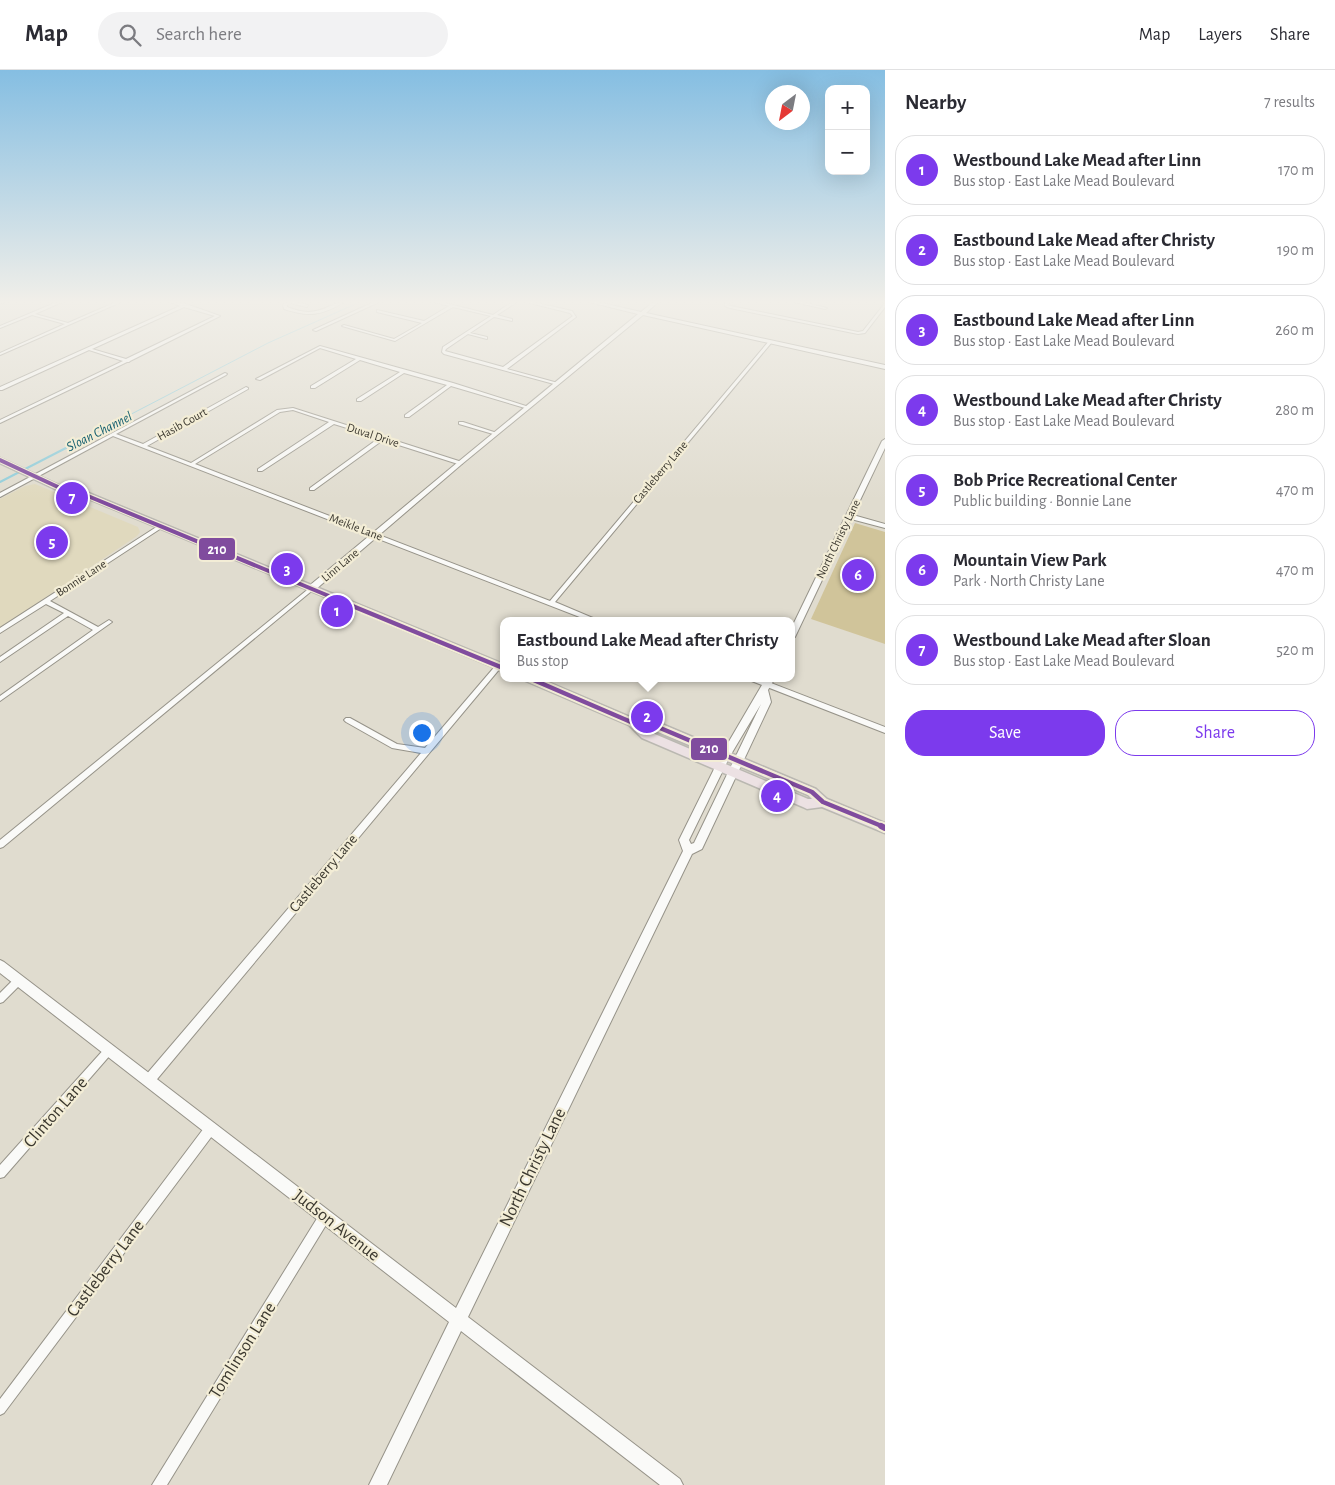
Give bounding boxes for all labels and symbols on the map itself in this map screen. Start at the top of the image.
north arrow [765,85,810,130]
street label: Hasib Court [155,405,209,442]
water label: Sloan Channel [64,409,135,454]
street label: Duval Drive [345,421,401,449]
street label: Castleberry Lane [631,439,690,506]
pin: 7 [56,479,88,517]
street label: North Christy Lane [814,498,863,581]
street label: Meikle Lane [328,511,384,543]
pin: 5 [36,523,68,561]
line badge: 210 [198,537,236,561]
text: 210 [208,543,226,557]
street label: Linn Lane [319,546,361,584]
pin: 3 [271,550,303,588]
pin: 6 [842,556,874,594]
street label: Bonnie Lane [54,557,108,599]
pin: 1 [321,592,353,630]
pin: 2 [631,698,663,736]
your location [409,720,435,746]
line badge: 210 [690,737,728,761]
text: 210 [700,742,718,756]
pin: 4 [761,777,793,815]
street label: Castleberry Lane [287,831,360,915]
street label: Clinton Lane [20,1074,91,1151]
street label: North Christy Lane [496,1105,569,1230]
street label: Judson Avenue [290,1187,383,1265]
street label: Castleberry Lane [64,1217,148,1320]
street label: Tomlinson Lane [206,1299,280,1402]

